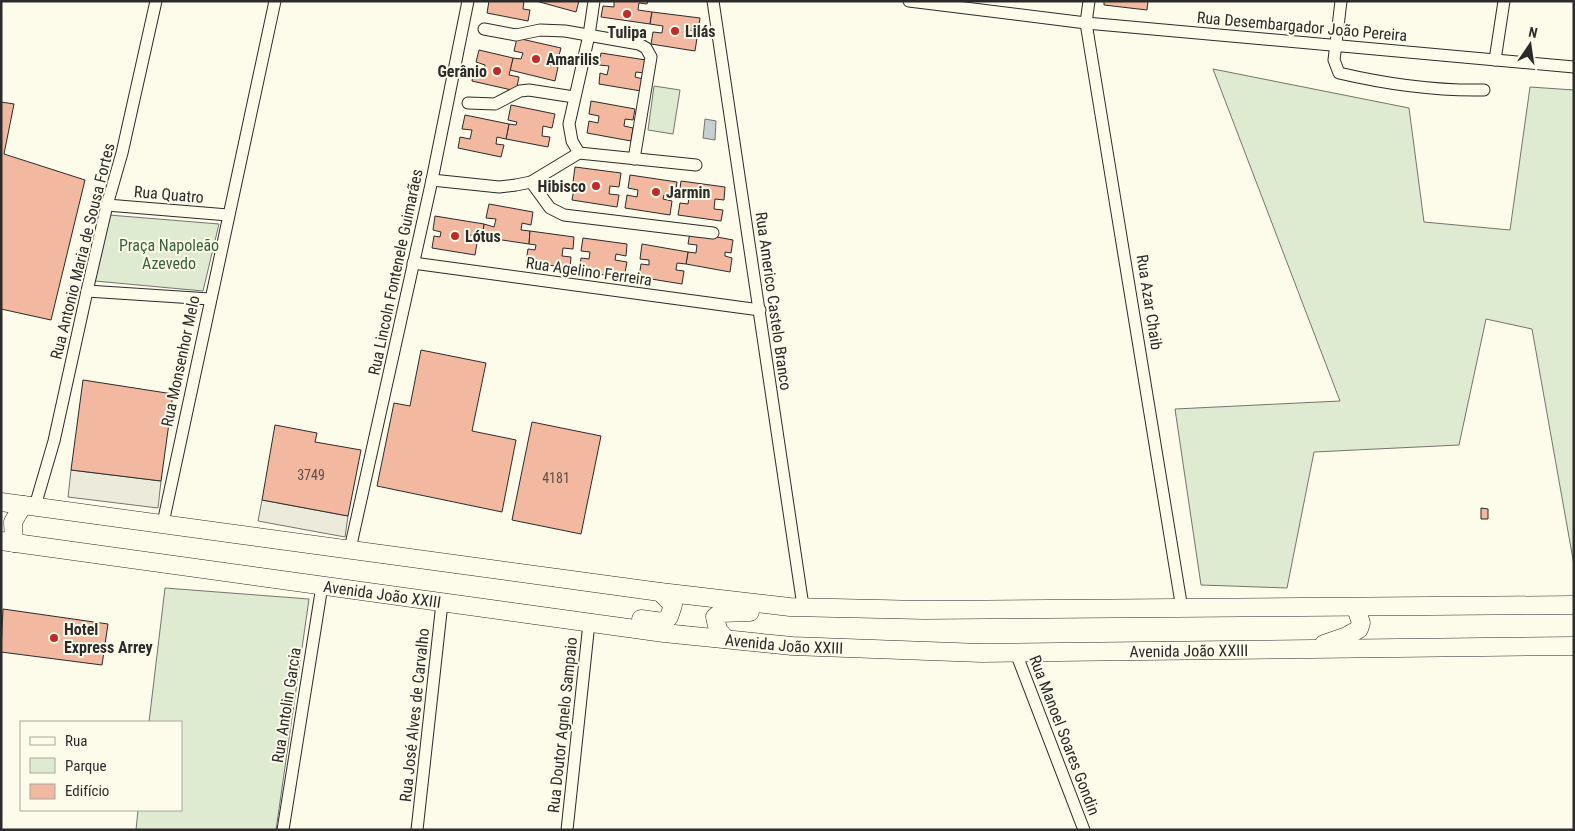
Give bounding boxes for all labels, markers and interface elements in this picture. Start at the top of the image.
marker: Tulipa [621,8,633,20]
street label: Rua Desembargador João Pereira [1196,8,1408,45]
north arrow [1505,20,1555,70]
place label: Lilás [685,22,716,41]
place label: Tulipa [607,23,647,42]
text: N [1527,24,1539,41]
marker: Lilás [669,25,681,37]
place label: Amarilis [546,50,599,69]
marker: Amarilis [530,53,542,65]
place label: Gerânio [438,62,487,81]
marker: Gerânio [491,65,503,77]
street label: Rua Antonio Maria de Sousa Fortes [46,141,119,361]
street label: Rua Lincoln Fontenele Guimarães [364,167,427,377]
place label: Hibisco [538,177,586,196]
marker: Hibisco [590,180,602,192]
street label: Rua Quatro [133,182,205,207]
place label: Jarmin [666,183,711,202]
marker: Jarmin [650,186,662,198]
street label: Rua Americo Castelo Branco [752,211,795,391]
place label: Lótus [465,227,501,246]
marker: Lótus [449,230,461,242]
park label: Praça Napoleão Azevedo [119,236,219,273]
street label: Rua Agelino Ferreira [525,253,653,290]
street label: Rua Azar Chaib [1133,253,1166,351]
street label: Rua Monsenhor Melo [157,294,204,428]
house number: 3749 [297,467,325,483]
house number: 4181 [542,470,570,486]
street label: Avenida João XXIII [322,577,442,612]
place label: Hotel Express Arrey [64,620,153,657]
street label: Rua José Alves de Carvalho [396,627,433,803]
street label: Avenida João XXIII [724,630,844,658]
marker: Hotel Express Arrey [48,632,60,644]
street label: Rua Doutor Agnelo Sampaio [544,636,581,814]
street label: Avenida João XXIII [1129,641,1248,661]
street label: Rua Antolin Garcia [268,646,305,764]
street label: Rua Manoel Soares Gondin [1025,653,1104,818]
legend [20,721,182,811]
text: Rua [65,732,87,750]
text: Parque [65,757,107,775]
text: Edifício [65,782,109,800]

